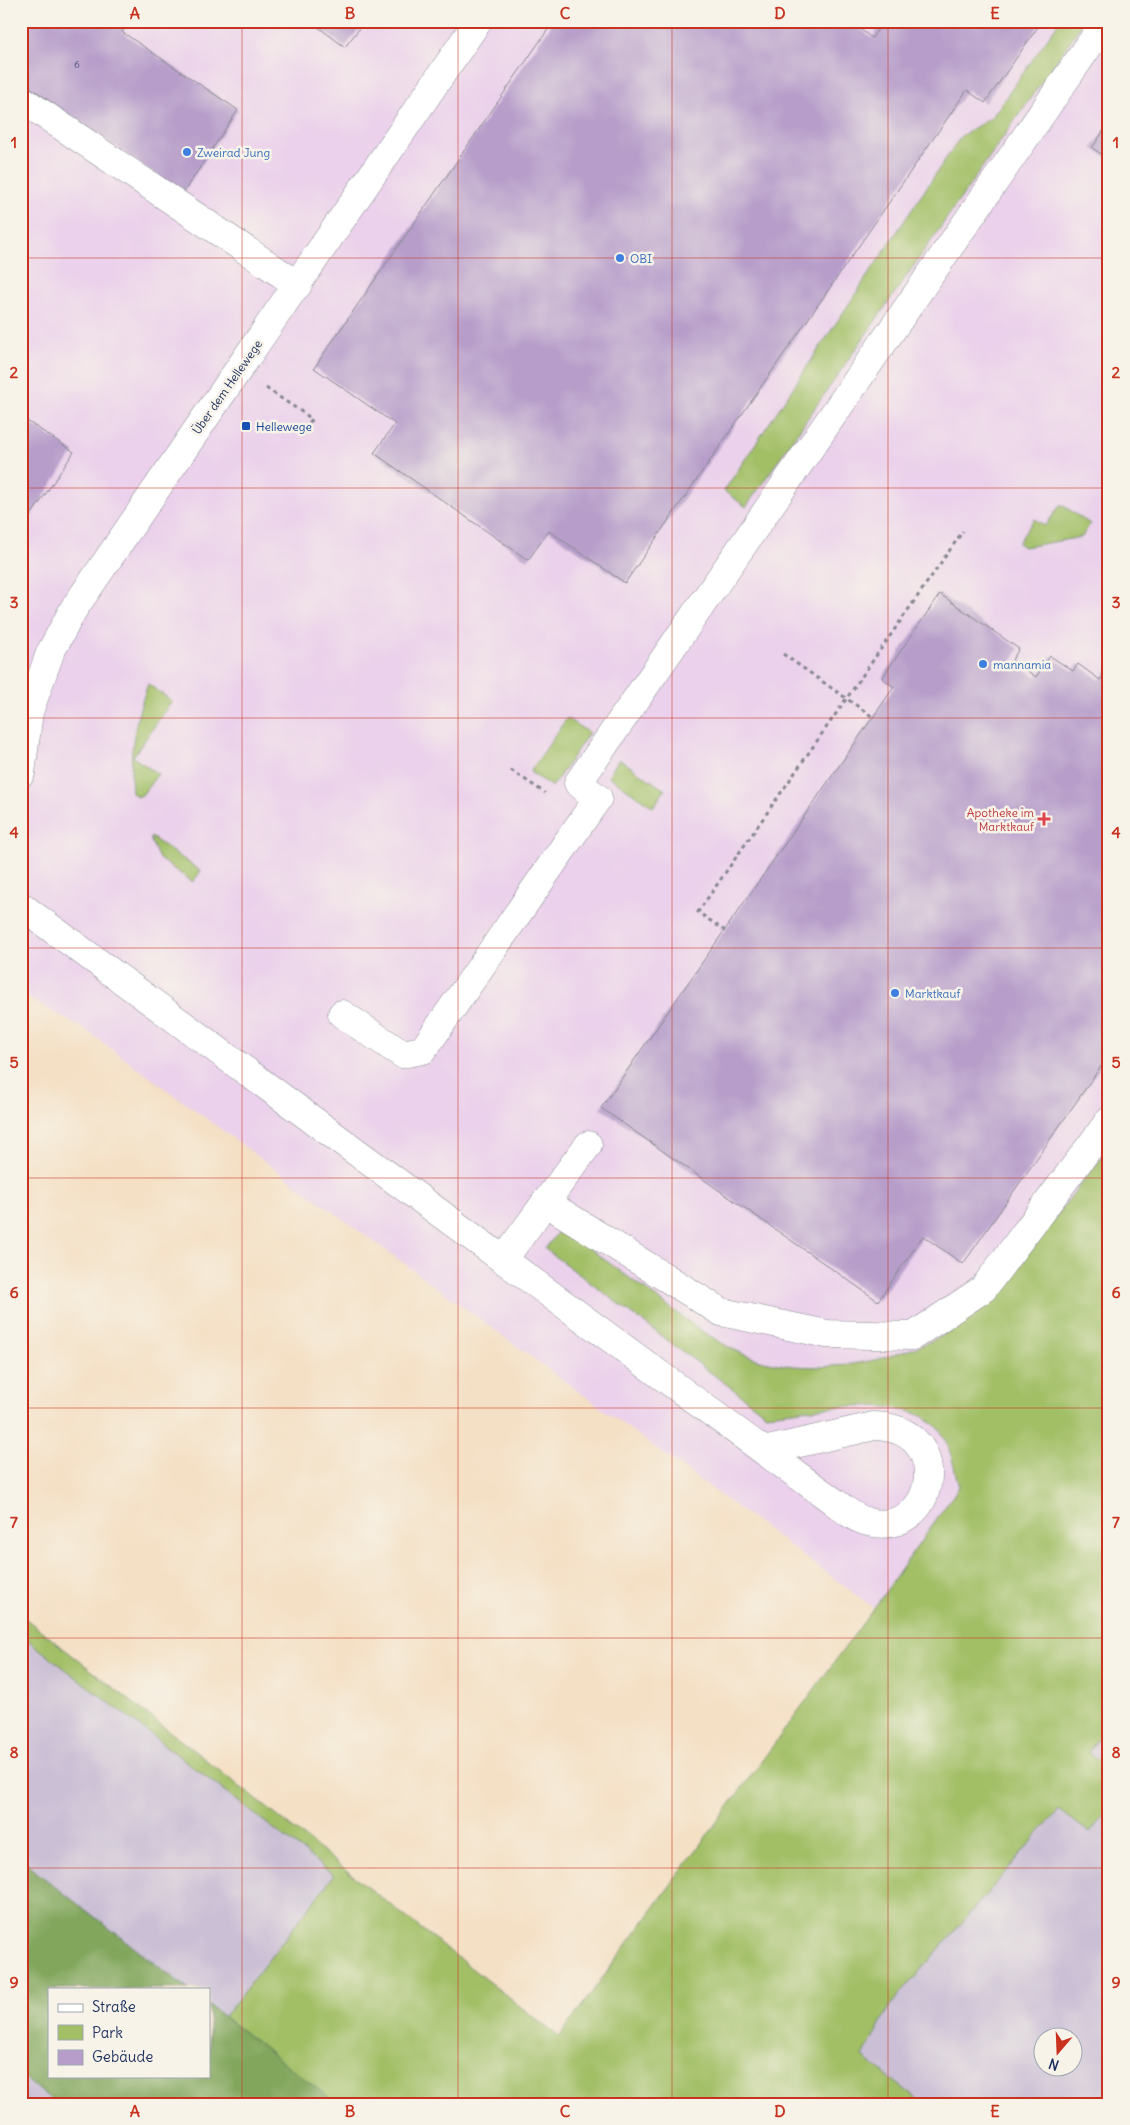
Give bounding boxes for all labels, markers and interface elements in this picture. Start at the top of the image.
text: A [130,3,140,23]
text: B [345,3,356,23]
text: C [560,3,571,23]
text: D [774,3,786,23]
text: E [990,3,1000,23]
house number: 6 [74,58,80,71]
text: 1 [11,132,17,152]
text: 1 [1113,132,1119,152]
place label: Zweirad Jung [197,145,270,160]
marker: Zweirad Jung [181,146,193,158]
place label: OBI [630,251,652,266]
marker: OBI [614,252,626,264]
street label: Über dem Hellewege [189,337,265,437]
text: 2 [10,362,19,382]
text: 2 [1112,362,1121,382]
place label: Hellewege [256,419,312,434]
marker: Hellewege [240,420,252,432]
text: 3 [9,592,19,612]
text: 3 [1111,592,1121,612]
place label: mannamia [993,657,1051,672]
marker: mannamia [977,658,989,670]
place label: Apotheke im Marktkauf [967,805,1035,834]
marker: Apotheke im Marktkauf [1038,813,1050,825]
text: 4 [9,822,19,842]
text: 4 [1111,822,1121,842]
place label: Marktkauf [905,986,961,1001]
marker: Marktkauf [889,987,901,999]
text: 5 [9,1052,19,1072]
text: 5 [1111,1052,1121,1072]
text: 6 [9,1282,19,1302]
text: 6 [1111,1282,1121,1302]
text: 7 [10,1512,18,1532]
text: 7 [1112,1512,1120,1532]
text: 8 [9,1742,19,1762]
text: 8 [1111,1742,1121,1762]
text: 9 [9,1972,19,1992]
text: 9 [1111,1972,1121,1992]
legend [48,1988,210,2078]
text: Straße [92,1997,136,2016]
text: Park [92,2023,123,2042]
north arrow [1032,2028,1082,2078]
text: Gebäude [92,2047,153,2066]
text: N [1046,2054,1061,2074]
text: A [130,2101,140,2121]
text: B [345,2101,356,2121]
text: C [560,2101,571,2121]
text: D [774,2101,786,2121]
text: E [990,2101,1000,2121]

